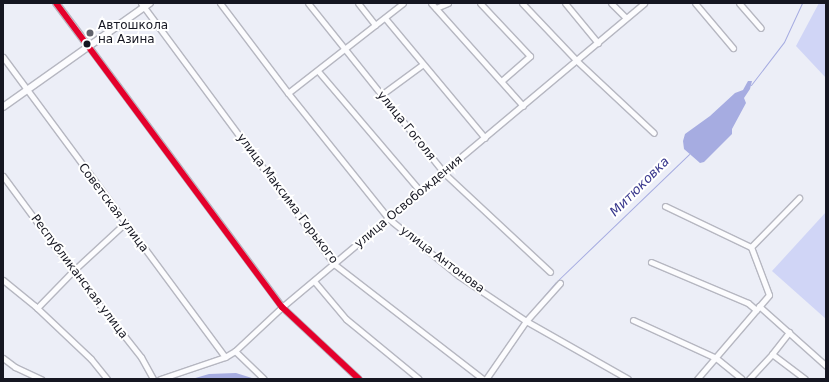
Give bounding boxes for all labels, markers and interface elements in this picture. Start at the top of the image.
place label: Автошкола на Азина [98,19,168,47]
marker: Автошкола на Азина [85,28,95,38]
unlabelled marker [82,39,92,49]
street label: улица Гоголя [374,88,438,164]
street label: улица Максима Горького [233,131,341,267]
street label: улица Освобождения [352,153,466,251]
water label: Митюковка [607,154,673,220]
street label: Советская улица [75,161,151,255]
street label: Республиканская улица [28,212,130,342]
street label: улица Антонова [397,224,487,296]

